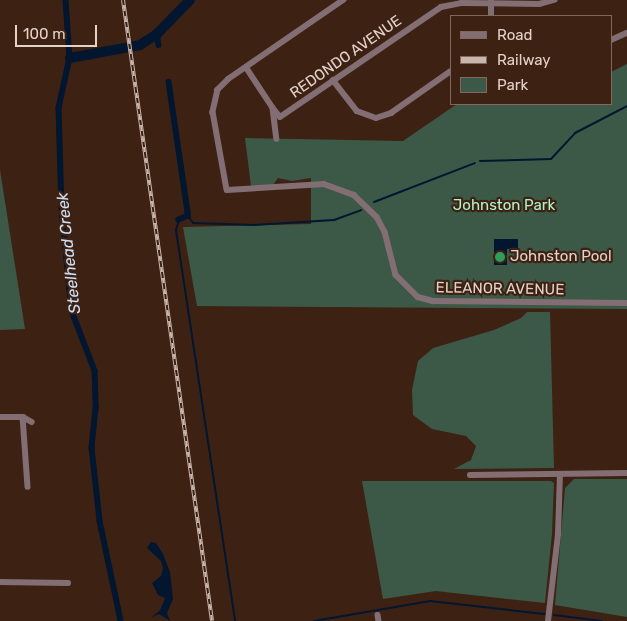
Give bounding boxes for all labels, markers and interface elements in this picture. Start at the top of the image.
street label: REDONDO AVENUE [287,12,405,102]
scale bar [18,15,100,47]
legend [450,15,612,105]
text: 100 m [23,25,65,43]
text: Road [497,26,533,44]
text: Railway [497,51,551,69]
text: Park [497,76,528,94]
water label: Steelhead Creek [53,191,85,315]
park label: Johnston Park [453,197,555,215]
place label: Johnston Pool [510,248,612,266]
marker: Johnston Pool [494,251,506,263]
street label: ELEANOR AVENUE [435,279,565,299]

